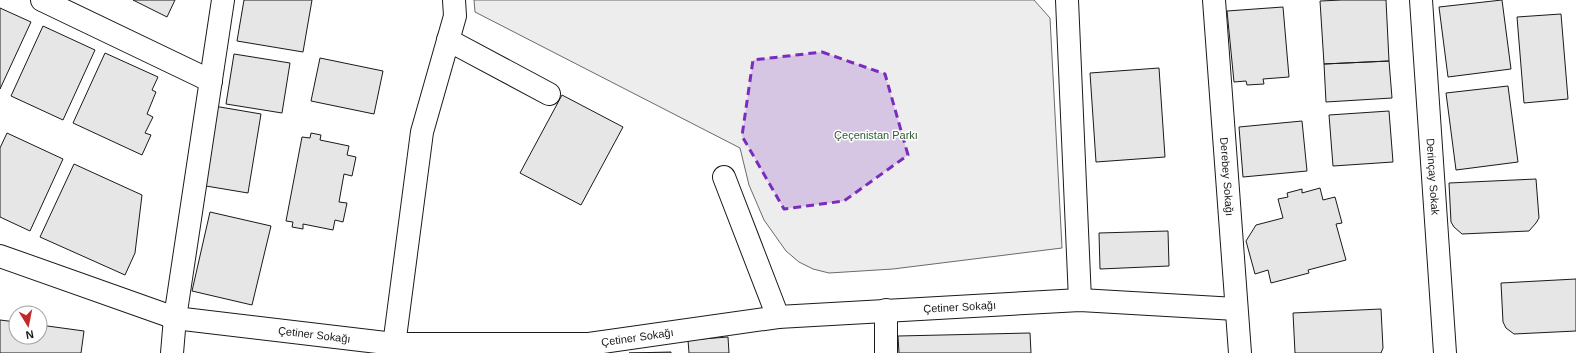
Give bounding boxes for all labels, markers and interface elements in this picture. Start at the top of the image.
park label: Çeçenistan Parkı [834,129,918,141]
street label: Derebey Sokağı [1218,137,1236,216]
street label: Derinçay Sokak [1424,138,1442,216]
street label: Çetiner Sokağı [923,299,996,315]
north arrow [8,305,48,345]
street label: Çetiner Sokağı [277,324,351,345]
street label: Çetiner Sokağı [600,326,674,348]
text: N [25,328,35,341]

